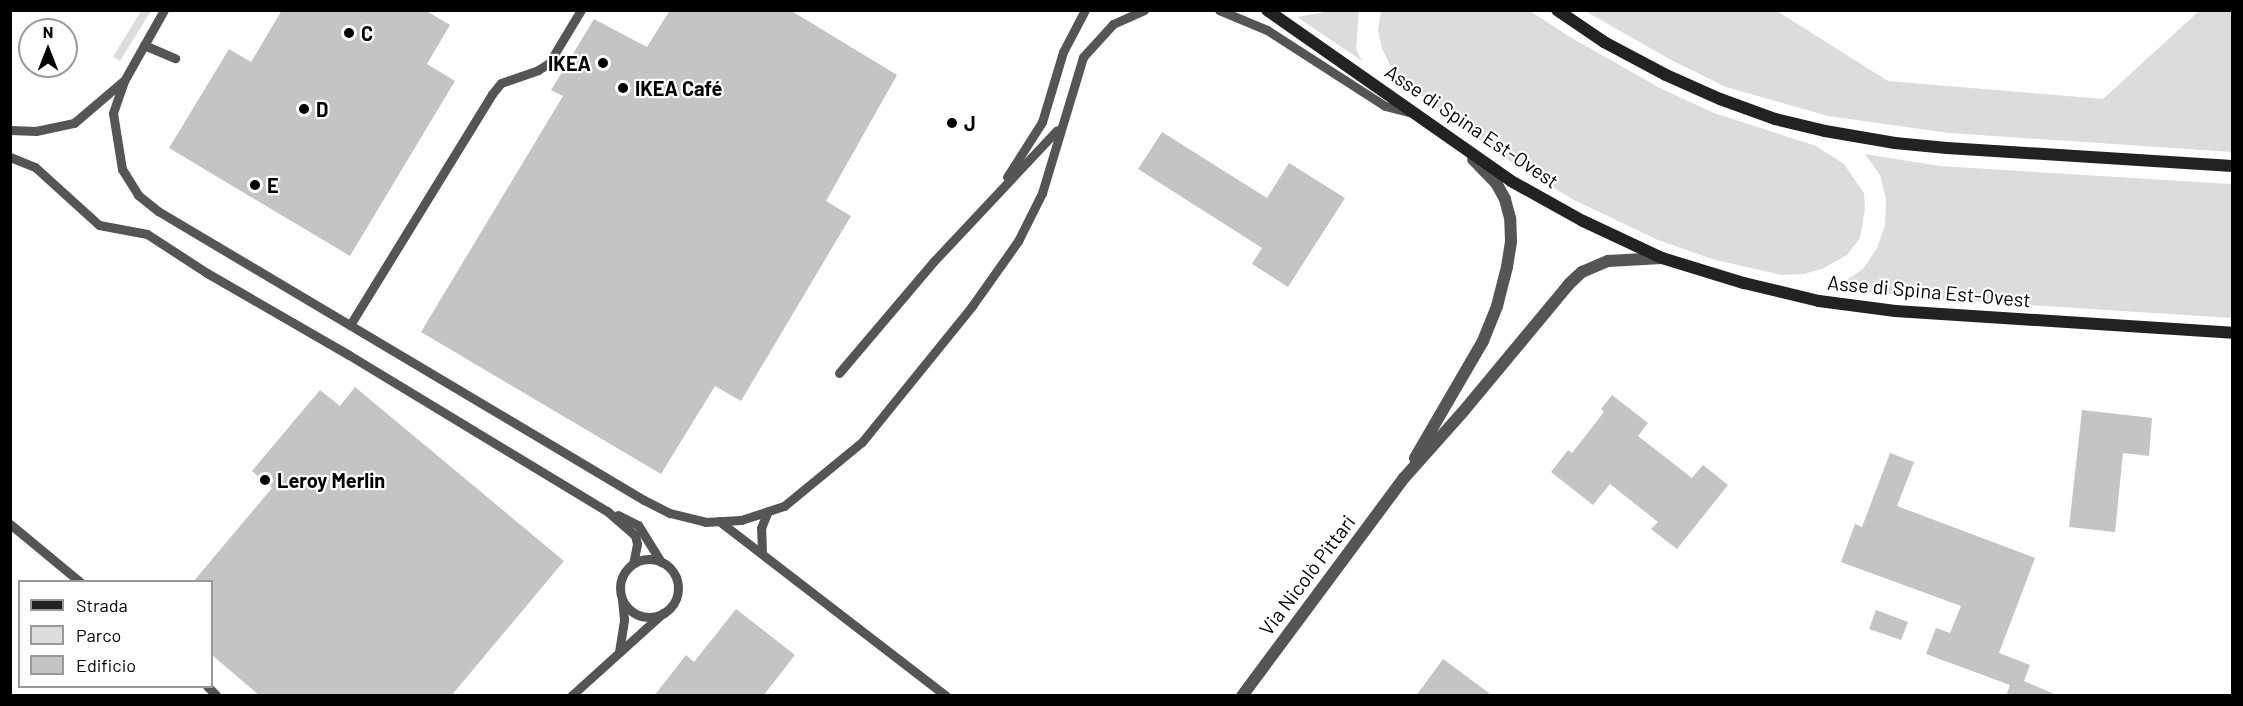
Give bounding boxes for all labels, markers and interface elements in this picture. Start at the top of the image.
north arrow [18,18,78,78]
place label: C [361,21,373,45]
text: N [43,22,53,41]
marker: C [342,26,356,40]
place label: IKEA [548,51,591,75]
marker: IKEA [596,56,610,70]
street label: Asse di Spina Est-Ovest [1381,59,1563,193]
place label: IKEA Café [635,76,722,100]
marker: IKEA Café [616,81,630,95]
place label: D [316,97,328,121]
marker: D [297,102,311,116]
place label: J [964,111,976,135]
marker: J [945,116,959,130]
place label: E [267,173,279,197]
marker: E [248,178,262,192]
street label: Asse di Spina Est-Ovest [1826,270,2032,312]
place label: Leroy Merlin [277,468,385,492]
marker: Leroy Merlin [258,473,272,487]
street label: Via Nicolò Pittari [1254,510,1360,640]
legend [18,580,213,688]
text: Strada [76,594,128,616]
text: Parco [76,624,121,646]
text: Edificio [76,654,136,676]

